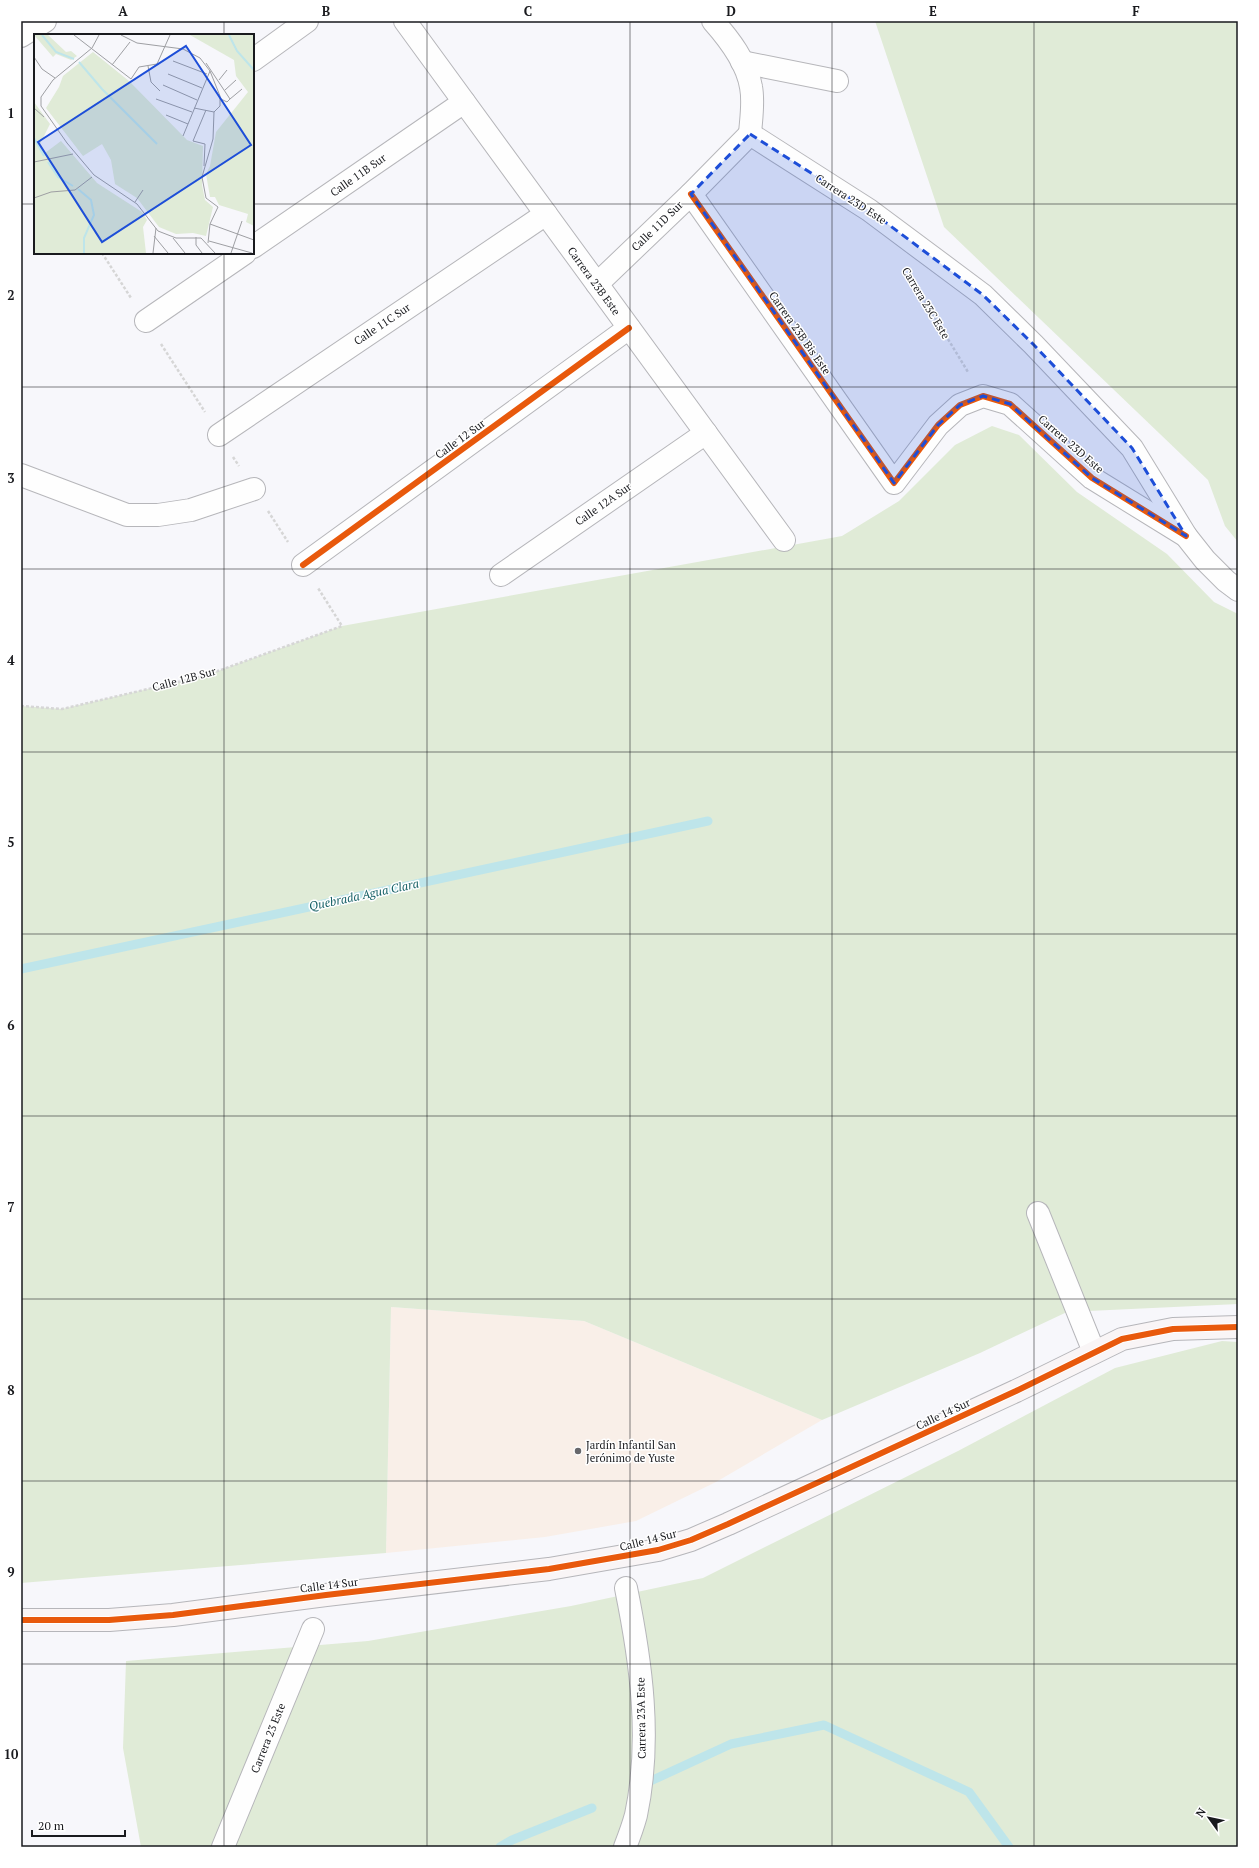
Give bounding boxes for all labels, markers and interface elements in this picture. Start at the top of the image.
text: A [118,2,128,20]
text: B [322,2,330,20]
text: C [524,2,532,20]
text: D [726,2,736,20]
text: E [929,2,937,20]
text: F [1132,2,1140,20]
inset map [34,34,254,254]
text: 1 [7,104,15,122]
street label: Calle 11B Sur [327,150,389,199]
street label: Carrera 23D Este [813,171,890,227]
street label: Calle 11D Sur [628,197,686,254]
street label: Carrera 23B Este [565,244,624,318]
street label: Carrera 23C Este [899,265,953,342]
text: 2 [7,286,15,304]
street label: Carrera 23B Bis Este [766,289,834,378]
street label: Calle 11C Sur [351,299,414,348]
street label: Carrera 23D Este [1035,412,1107,476]
street label: Calle 12 Sur [432,416,488,462]
text: 3 [7,469,15,487]
street label: Calle 12A Sur [572,479,635,529]
text: 4 [7,651,15,669]
street label: Calle 12B Sur [151,664,218,694]
text: 5 [7,833,15,851]
water label: Quebrada Agua Clara [308,876,420,913]
text: 6 [7,1016,15,1034]
text: 7 [7,1198,15,1216]
text: 8 [7,1381,15,1399]
street label: Calle 14 Sur [914,1395,973,1433]
place label: Jardín Infantil San Jerónimo de Yuste [586,1438,676,1465]
marker: Jardín Infantil San Jerónimo de Yuste [573,1446,583,1456]
street label: Calle 14 Sur [618,1526,679,1554]
text: 9 [7,1563,15,1581]
street label: Calle 14 Sur [299,1574,360,1596]
street label: Carrera 23A Este [633,1677,649,1759]
street label: Carrera 23 Este [248,1701,289,1775]
text: 10 [4,1745,19,1763]
north arrow [1189,1798,1229,1838]
text: N [1192,1805,1209,1820]
scale bar [32,1812,125,1838]
text: 20 m [38,1818,65,1833]

